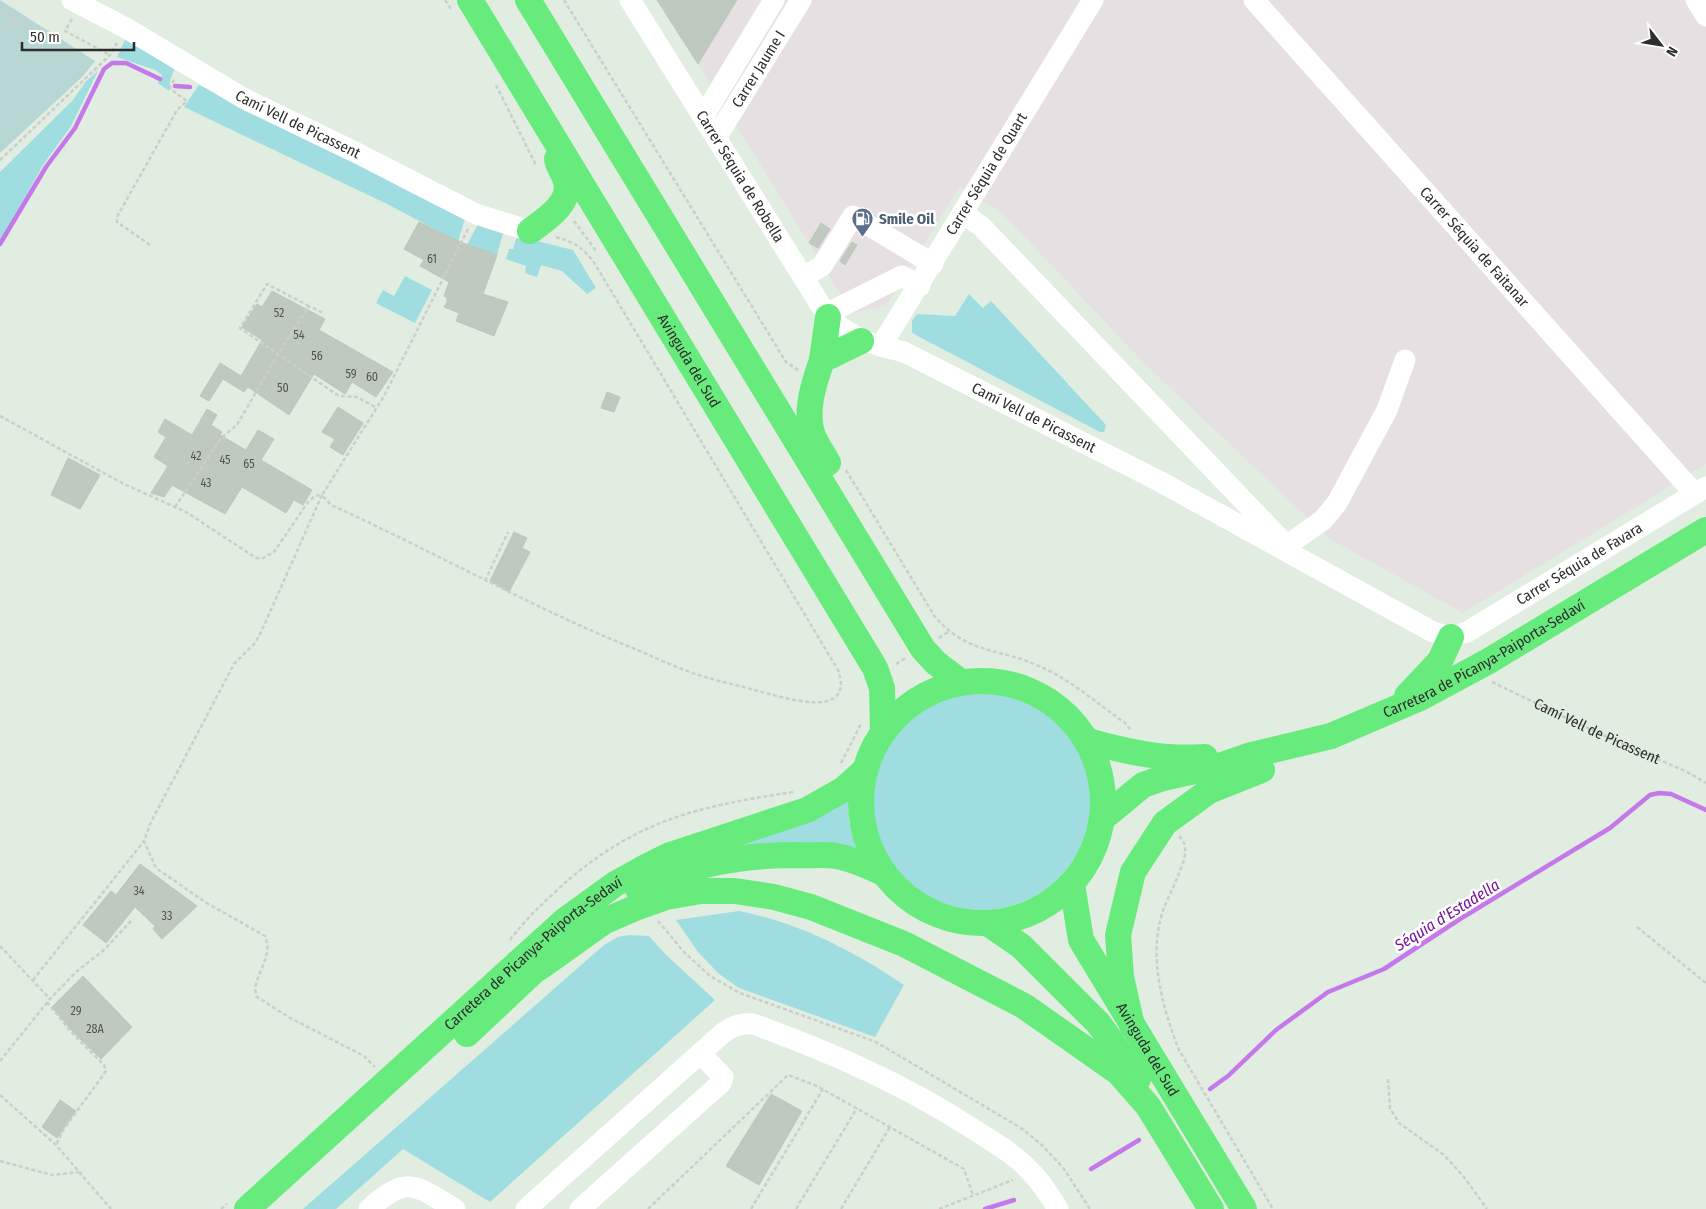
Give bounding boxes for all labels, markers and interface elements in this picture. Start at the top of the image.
scale bar [22,20,135,52]
north arrow [1636,20,1686,70]
street label: Carrer Jaume I [728,27,789,111]
text: 50 m [30,28,60,46]
text: N [1662,43,1681,59]
street label: Camí Vell de Picassent [232,86,364,162]
street label: Carrer Séquia de Robella [692,107,788,246]
street label: Carrer Séquia de Quart [942,109,1031,238]
street label: Carrer Séquia de Faitanar [1416,183,1533,311]
fuel station icon: Smile Oil [851,207,875,238]
place label: Smile Oil [879,210,935,228]
house number: 61 [427,252,437,266]
house number: 52 [274,306,284,320]
street label: Avinguda del Sud [654,311,724,411]
house number: 54 [293,328,305,342]
house number: 56 [311,349,323,363]
house number: 59 [345,367,357,381]
house number: 60 [366,370,378,384]
street label: Camí Vell de Picassent [969,379,1099,457]
house number: 50 [277,381,289,395]
house number: 42 [191,449,201,463]
house number: 45 [219,453,231,467]
house number: 65 [243,457,255,471]
house number: 43 [200,476,212,490]
street label: Carrer Séquia de Favara [1513,519,1646,609]
street label: Carretera de Picanya-Paiporta-Sedaví [1380,596,1589,722]
street label: Camí Vell de Picassent [1531,694,1663,768]
street label: Carretera de Picanya-Paiporta-Sedaví [441,873,626,1034]
water label: Séquia d'Estadella [1390,875,1503,955]
house number: 34 [133,884,145,898]
house number: 33 [162,909,172,923]
street label: Avinguda del Sud [1112,1000,1183,1100]
house number: 29 [70,1004,82,1018]
house number: 28A [86,1022,104,1036]

